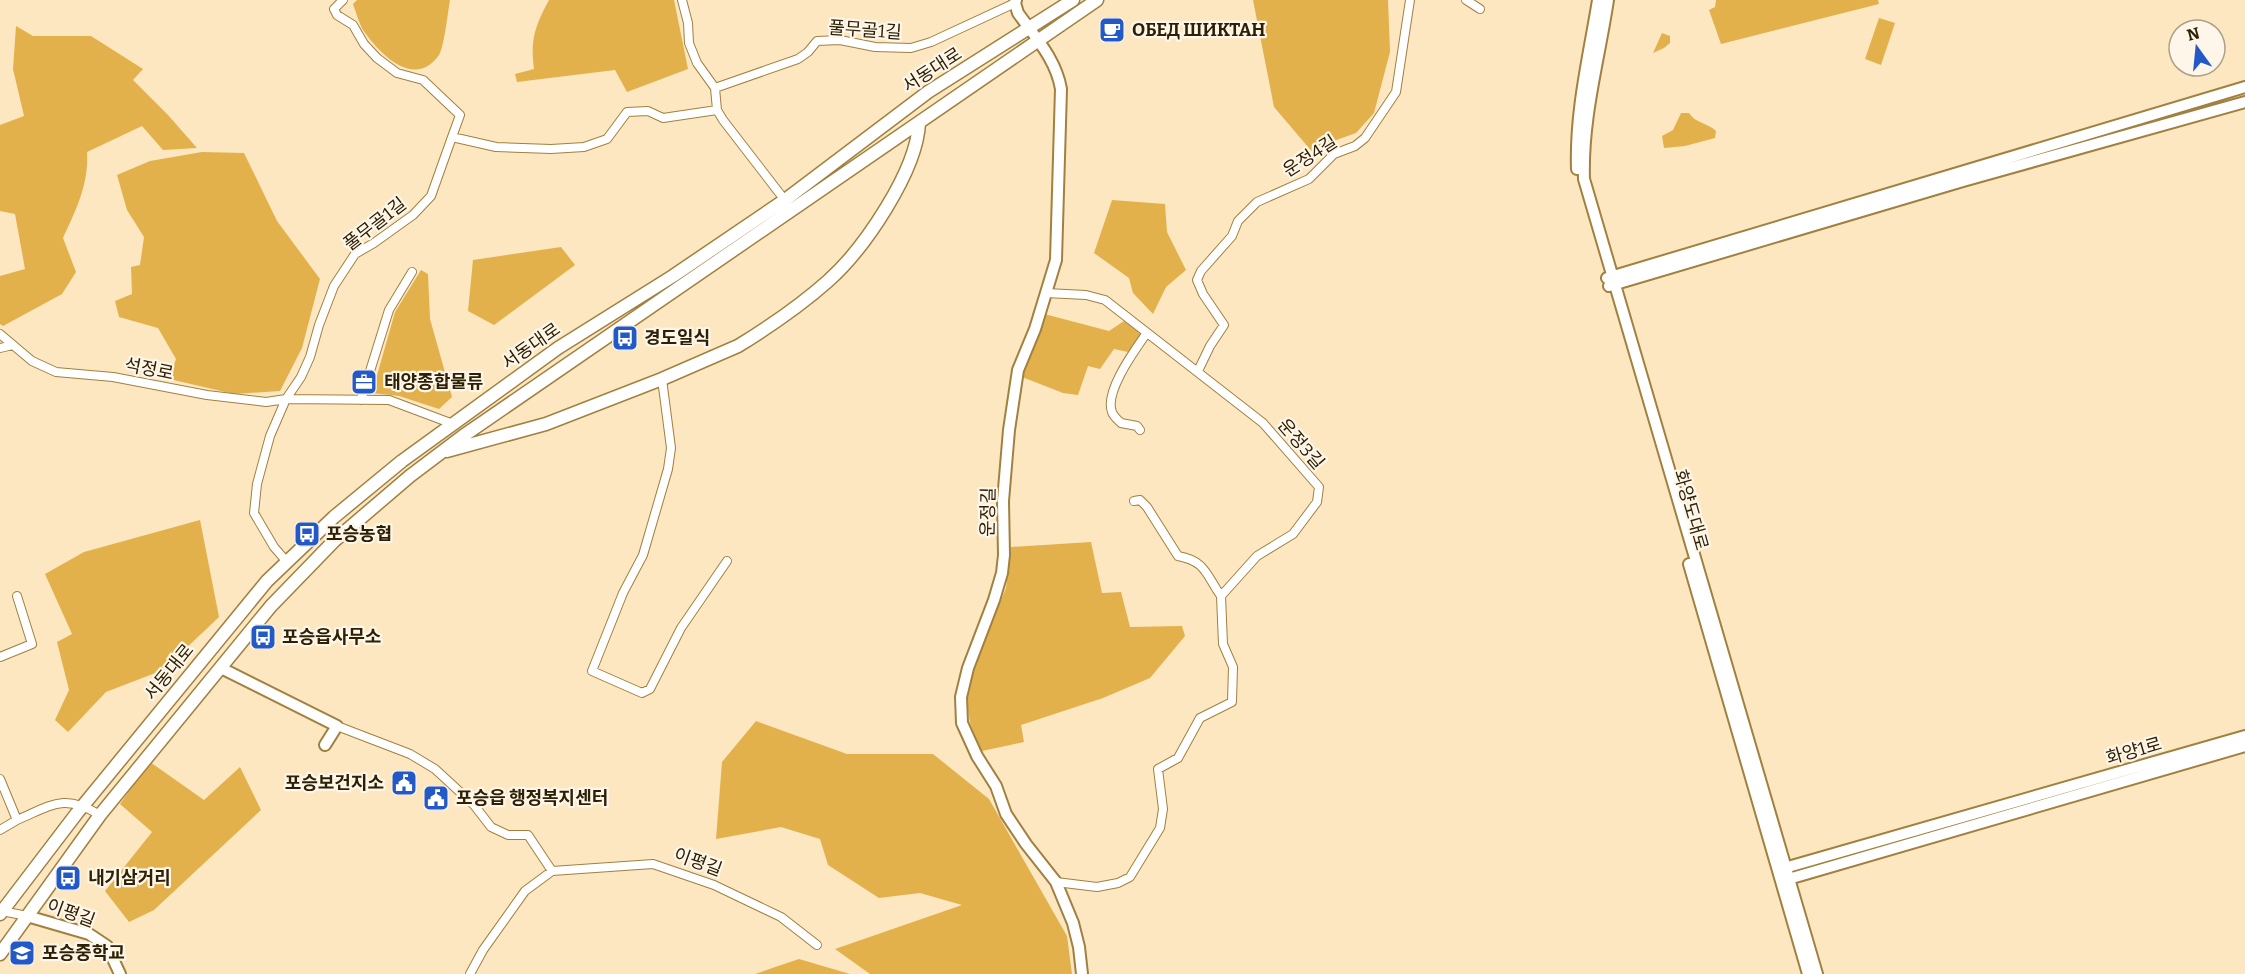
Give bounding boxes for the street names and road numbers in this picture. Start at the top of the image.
street label: 풀무골1길 [828,16,902,44]
street label: 서동대로 [898,43,966,97]
street label: 운정4길 [1279,130,1341,182]
street label: 풀무골1길 [339,193,411,255]
street label: 서동대로 [498,318,564,374]
street label: 석정로 [123,353,175,385]
street label: 운정3길 [1273,414,1329,474]
street label: 화양도대로 [1669,467,1713,553]
street label: 운정길 [977,487,999,537]
street label: 서동대로 [140,639,198,705]
street label: 화양1로 [2104,733,2164,769]
street label: 이평길 [671,843,725,881]
street label: 이평길 [44,894,98,932]

